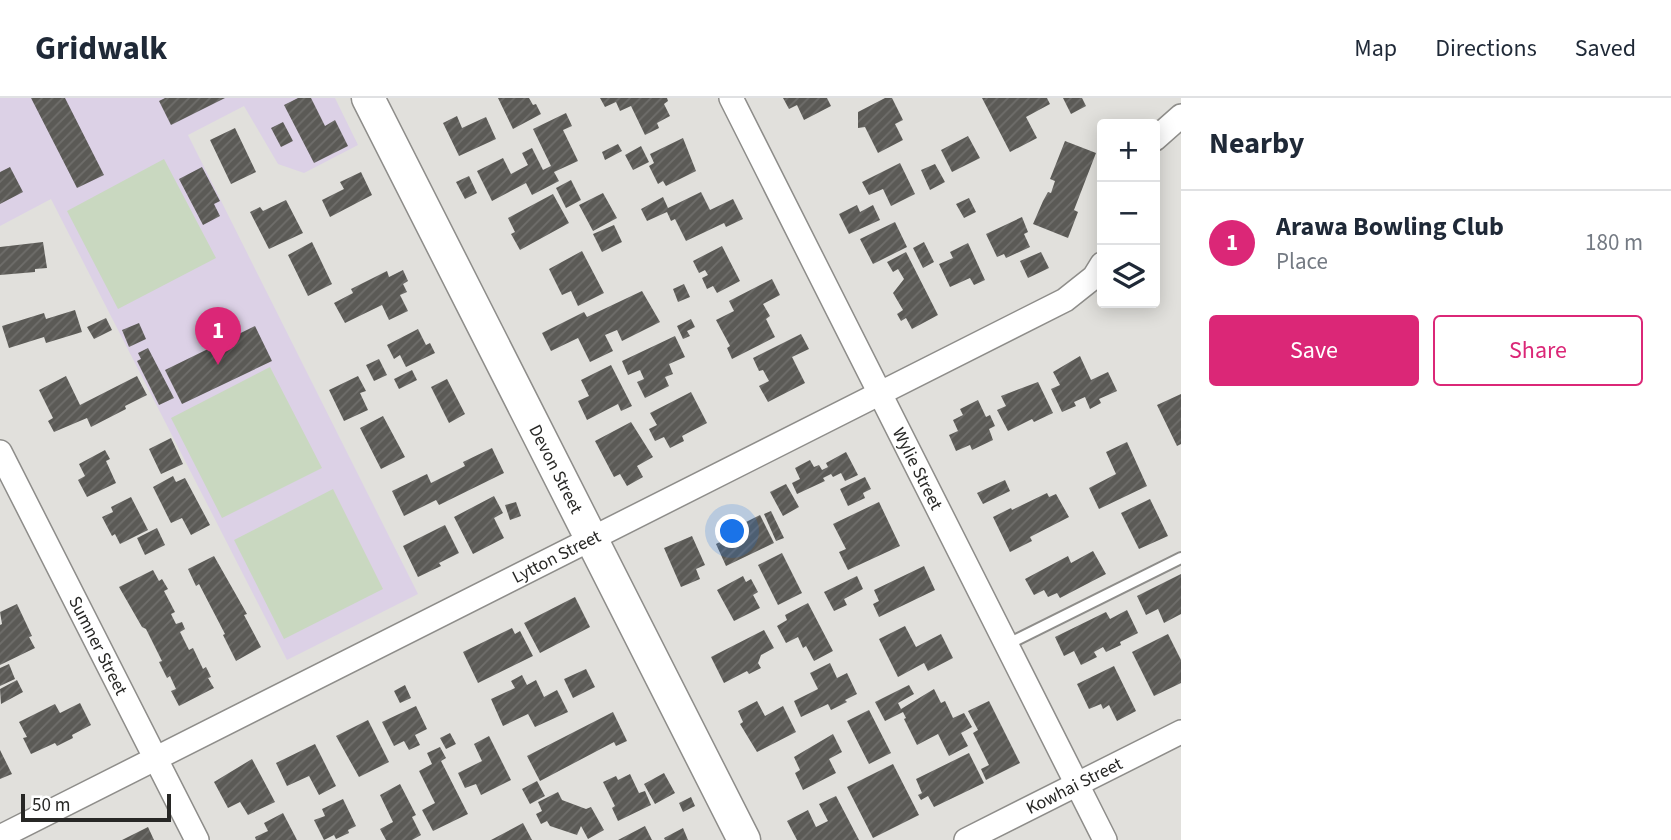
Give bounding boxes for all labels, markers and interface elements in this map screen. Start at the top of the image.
text: Gridwalk [35,25,167,72]
text: Map [1354,31,1397,66]
text: Directions [1435,31,1537,66]
text: Saved [1575,31,1636,66]
map controls [1097,119,1160,308]
button: + [1097,119,1160,182]
text: Nearby [1209,122,1304,165]
button: − [1097,182,1160,245]
text: Arawa Bowling Club [1276,208,1504,245]
text: 1 [1226,226,1238,259]
text: 180 m [1585,226,1643,259]
button: layers [1097,245,1160,308]
text: Place [1276,245,1328,278]
pin: 1 [195,307,241,365]
button: Save [1209,315,1419,386]
button: Share [1433,315,1643,386]
street label: Devon Street [523,420,589,518]
street label: Wylie Street [886,423,949,514]
your location [715,514,749,548]
street label: Lytton Street [508,524,605,590]
street label: Sumner Street [62,592,133,700]
street label: Kowhai Street [1022,751,1127,821]
scale bar [21,791,172,823]
text: 50 m [32,792,70,819]

